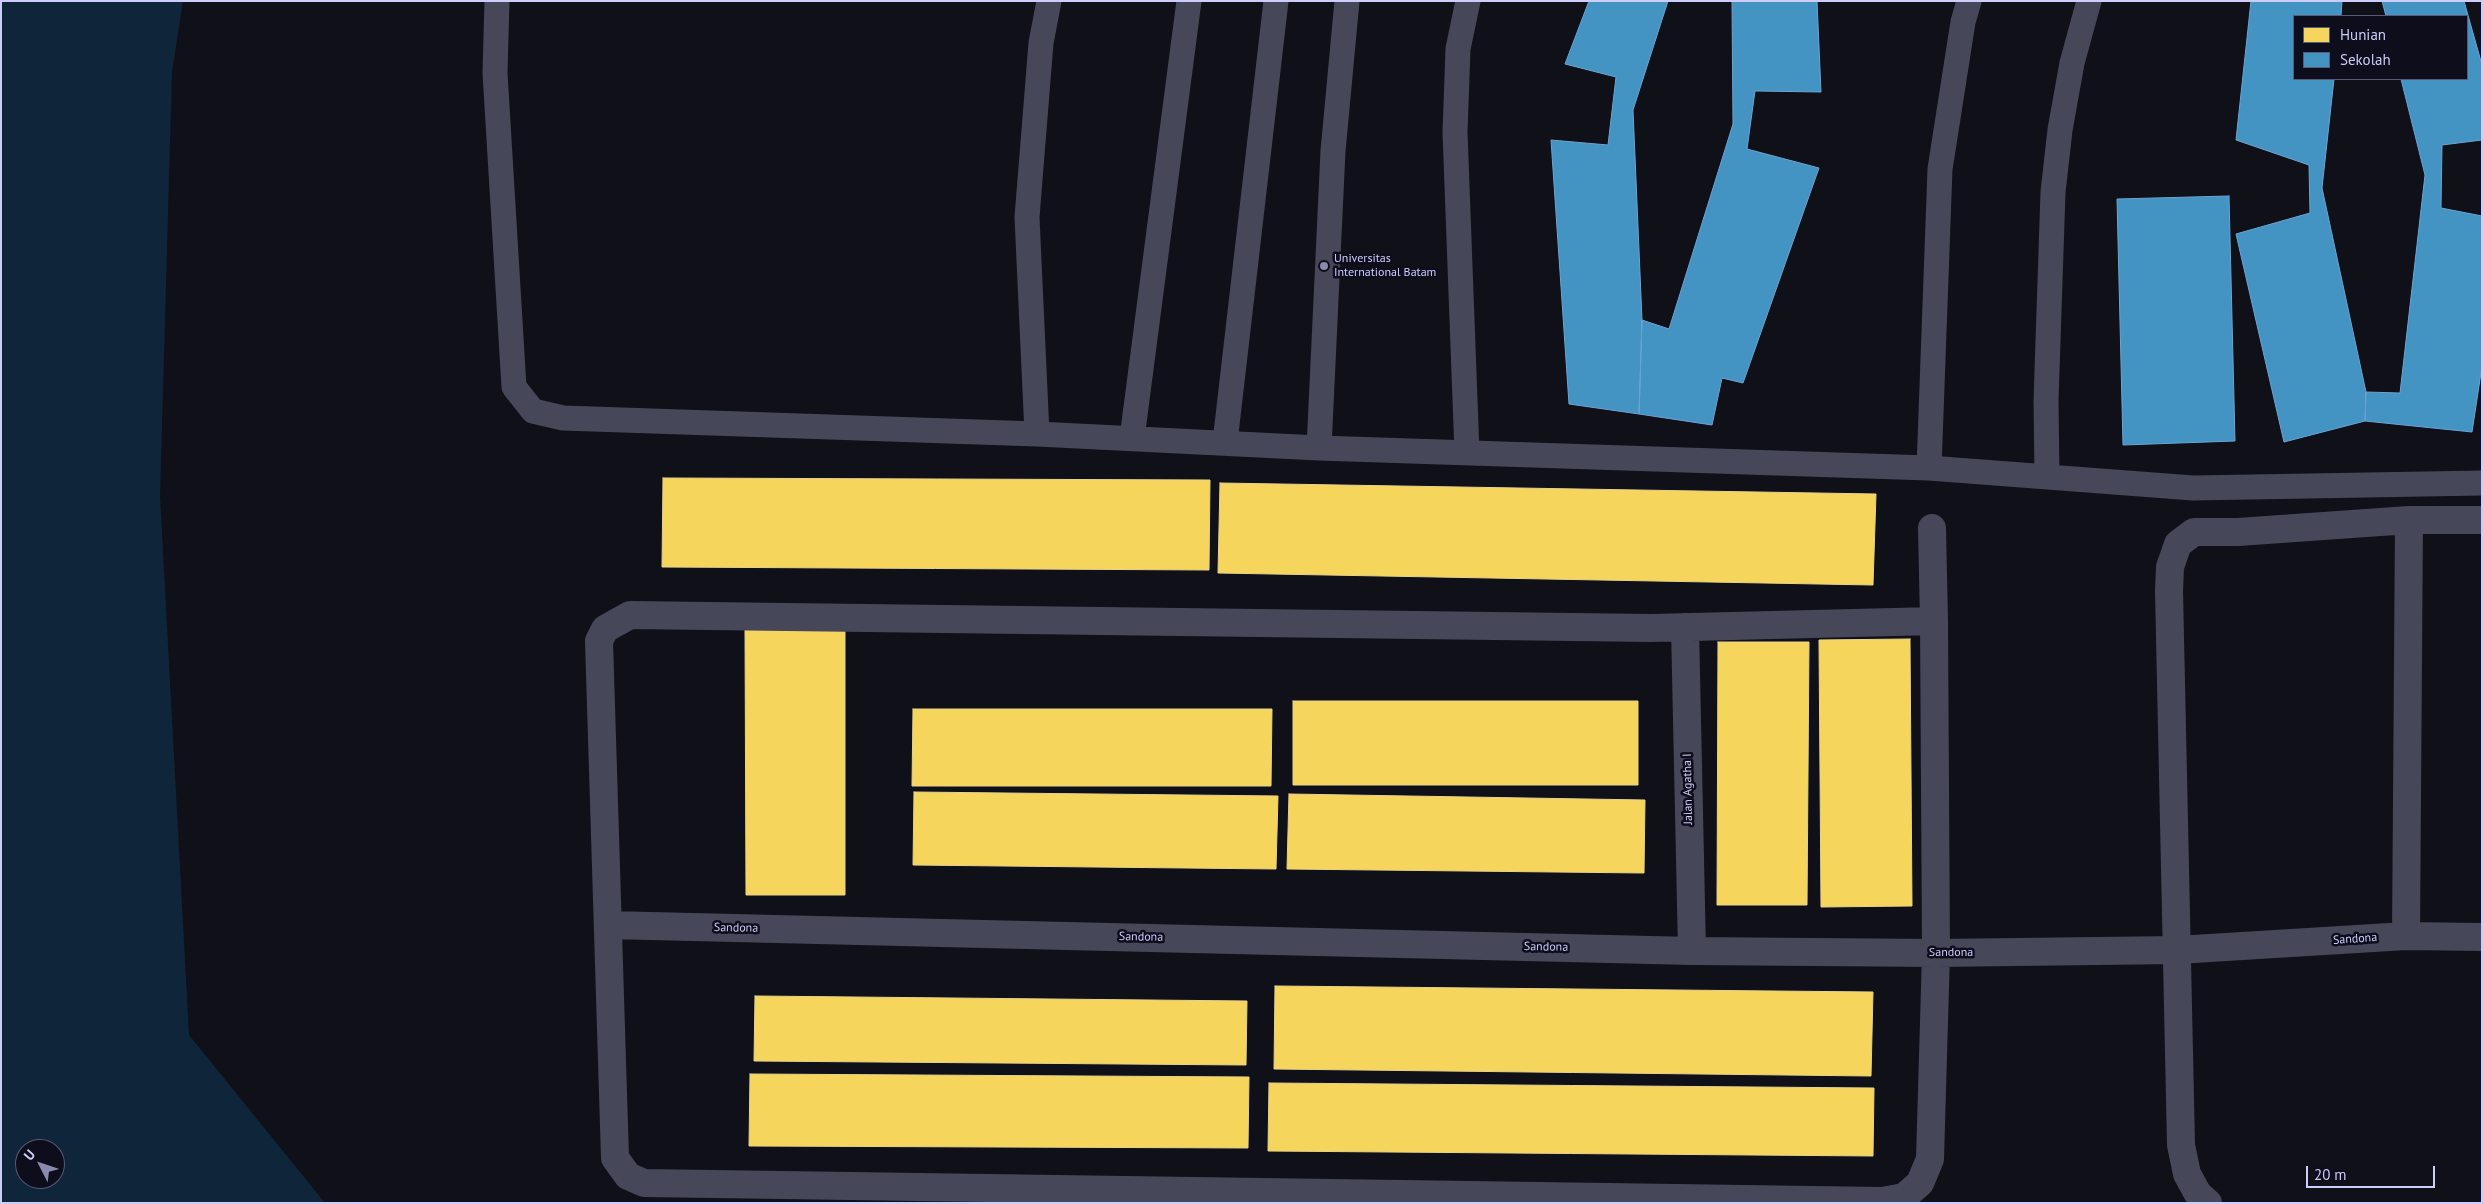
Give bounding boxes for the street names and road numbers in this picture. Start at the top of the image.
street label: Jalan Agatha I [1680,753,1696,825]
street label: Sandona [714,920,758,936]
street label: Sandona [1119,929,1163,945]
street label: Sandona [2332,930,2378,948]
street label: Sandona [1524,939,1568,955]
street label: Sandona [1929,946,1973,960]

